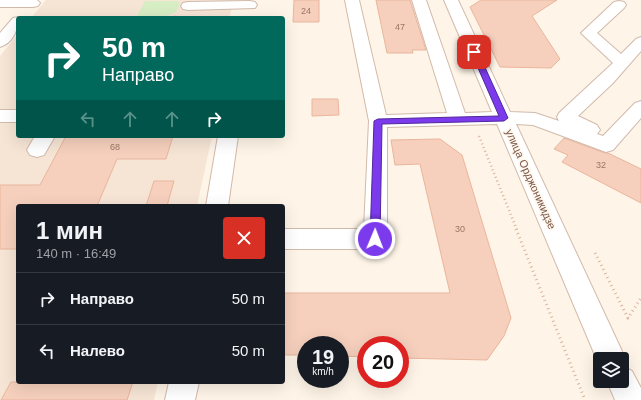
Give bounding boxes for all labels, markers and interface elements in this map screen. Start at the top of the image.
house number: 24 [301,6,311,16]
house number: 47 [395,22,405,32]
icon: right [36,32,88,84]
text: 50 m [102,32,166,63]
pin [457,35,491,69]
icon: arrive [463,41,485,63]
text: Направо [102,65,174,85]
icon: left [77,108,99,130]
icon: ahead [119,108,141,130]
icon: ahead [161,108,183,130]
icon: right [203,108,225,130]
street label: улица Орджоникидзе [504,127,558,231]
house number: 68 [110,142,120,152]
house number: 32 [596,160,606,170]
text: 1 мин [36,217,103,244]
button: close [223,217,265,259]
position arrow [354,218,396,260]
house number: 30 [455,224,465,234]
text: 140 m · 16:49 [36,246,116,261]
icon: right [36,288,58,310]
text: Направо [70,290,134,307]
text: 50 m [232,290,265,307]
speed limit sign: 20 [357,336,409,388]
icon: left [36,340,58,362]
text: Налево [70,342,125,359]
text: 50 m [232,342,265,359]
text: 19 [312,346,334,368]
map controls [593,352,629,388]
button: layers [593,352,629,388]
text: km/h [312,366,334,377]

